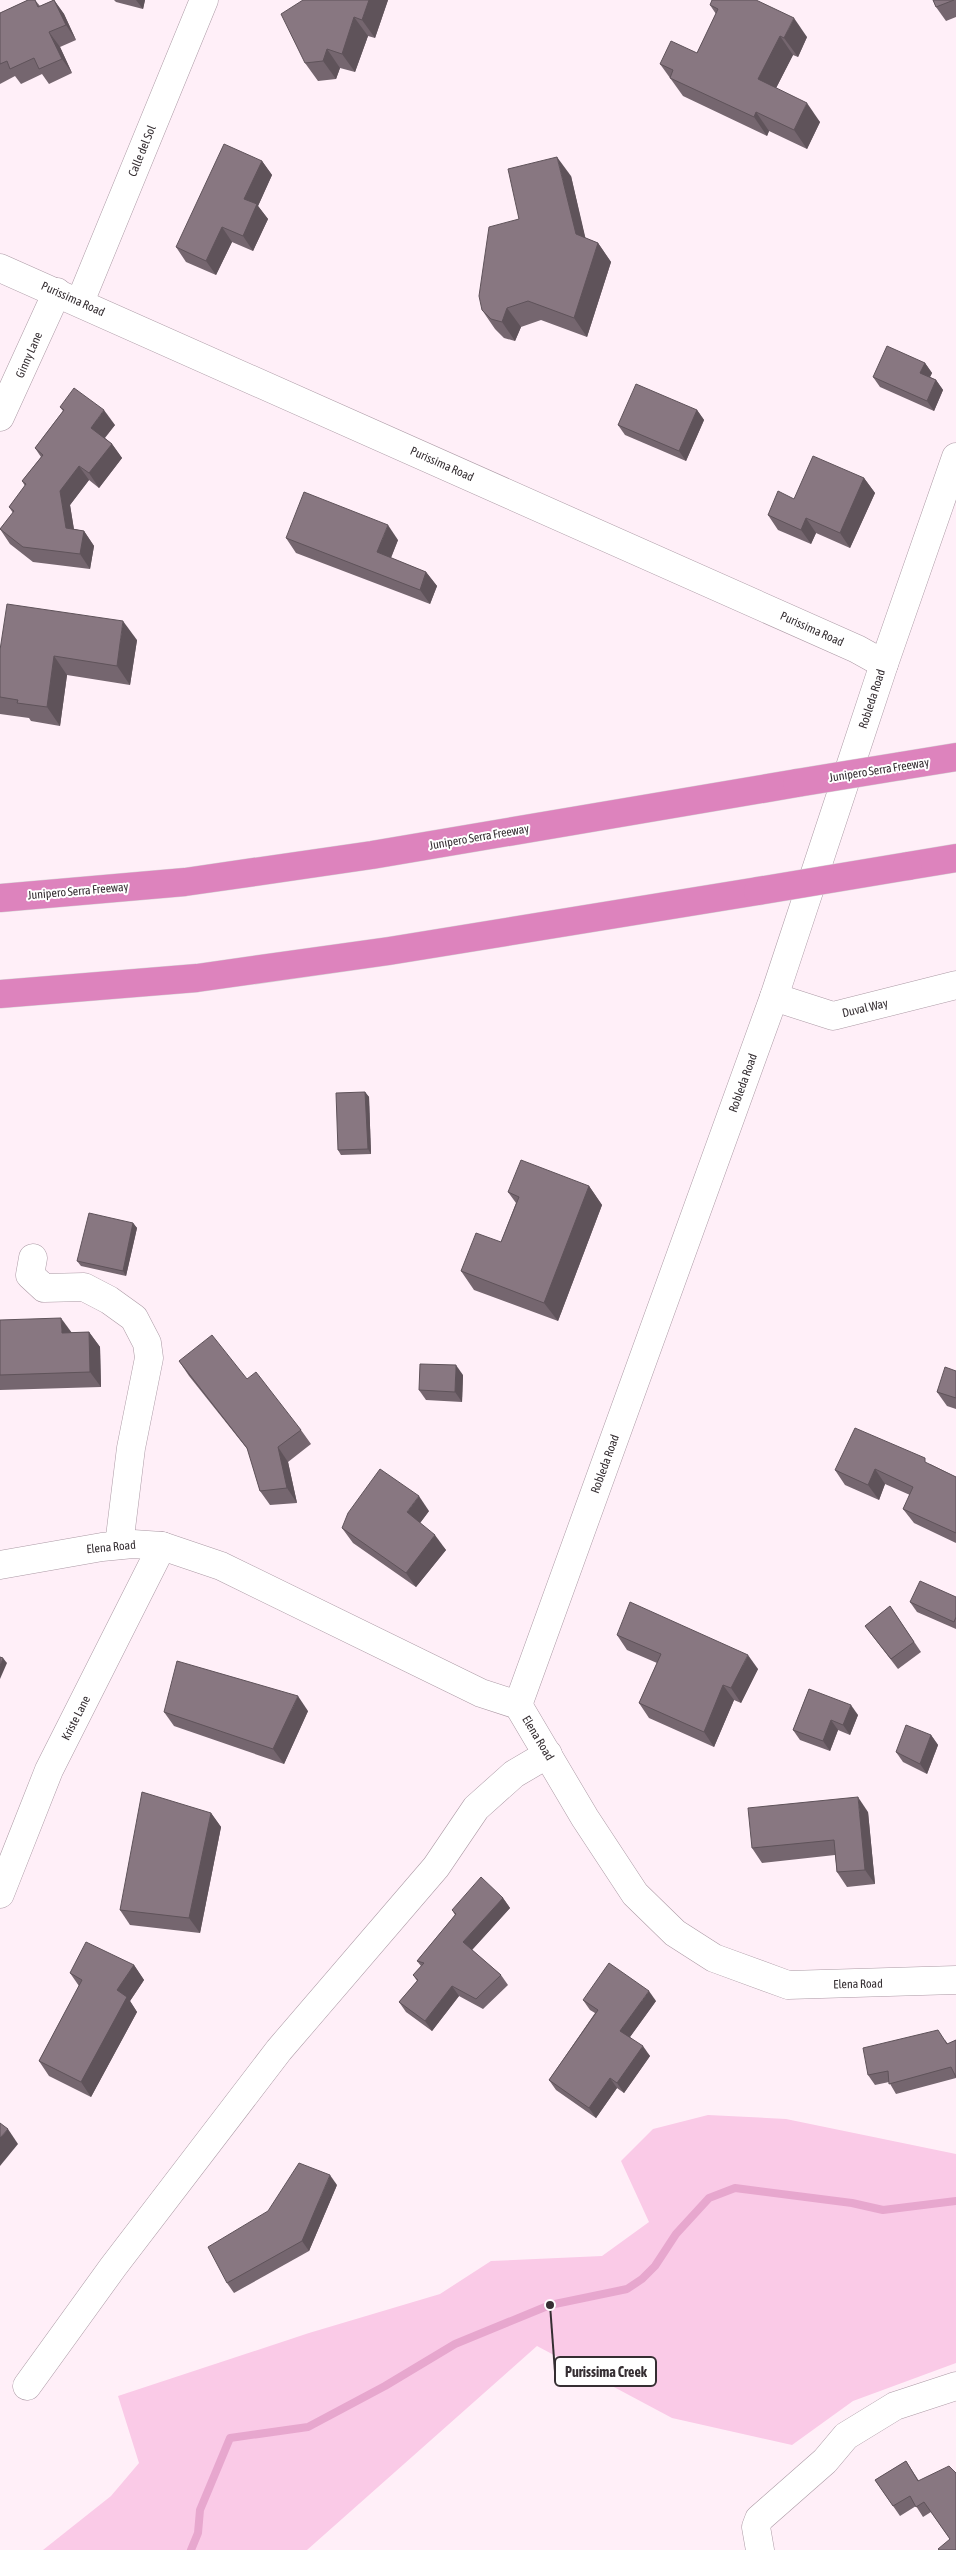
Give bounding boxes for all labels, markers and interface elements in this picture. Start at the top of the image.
street label: Calle del Sol [125,123,159,179]
street label: Purissima Road [39,279,107,319]
street label: Ginny Lane [13,330,45,380]
street label: Purissima Road [408,444,476,484]
street label: Purissima Road [778,609,846,649]
street label: Robleda Road [856,668,888,730]
street label: Junipero Serra Freeway [828,755,930,785]
street label: Junipero Serra Freeway [428,821,530,853]
street label: Junipero Serra Freeway [27,880,129,902]
street label: Duval Way [841,996,889,1020]
street label: Robleda Road [726,1052,760,1114]
street label: Robleda Road [588,1433,622,1495]
street label: Elena Road [86,1538,136,1556]
street label: Kriste Lane [59,1693,93,1743]
street label: Elena Road [519,1713,557,1763]
street label: Elena Road [833,1977,883,1991]
callout: Purissima Creek [555,2357,656,2386]
text: Purissima Creek [565,2364,648,2380]

